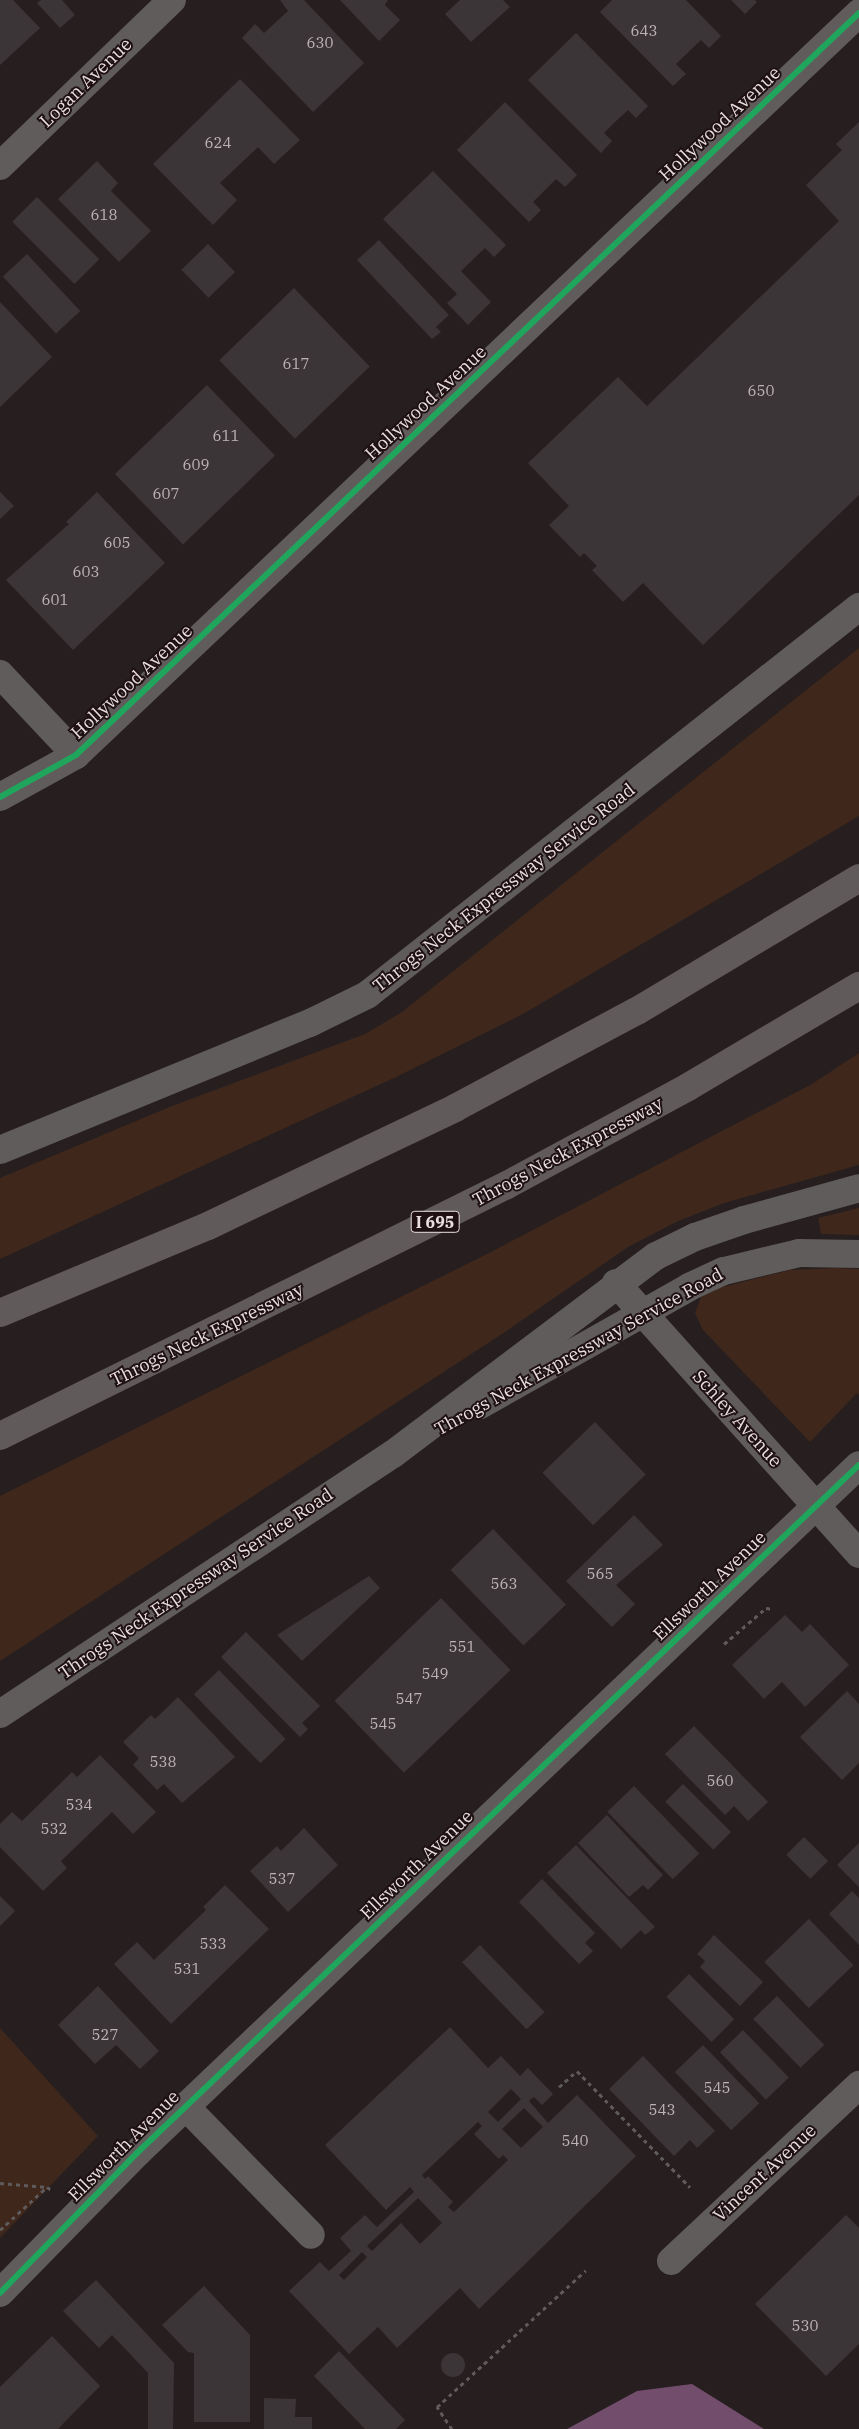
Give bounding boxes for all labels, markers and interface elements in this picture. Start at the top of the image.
house number: 643 [631,22,657,40]
street label: Logan Avenue [36,34,136,132]
house number: 630 [307,34,333,52]
street label: Hollywood Avenue [655,62,785,186]
house number: 624 [205,134,231,152]
house number: 618 [91,206,117,224]
street label: Hollywood Avenue [361,341,491,465]
house number: 617 [283,355,309,373]
house number: 650 [748,382,774,400]
house number: 611 [213,427,239,445]
house number: 609 [183,456,209,474]
house number: 607 [153,485,179,503]
house number: 605 [104,534,130,552]
house number: 603 [73,563,99,581]
house number: 601 [42,591,68,609]
street label: Hollywood Avenue [67,620,197,744]
street label: Throgs Neck Expressway Service Road [369,779,639,997]
street label: Throgs Neck Expressway [469,1093,667,1211]
road number: I 695 [410,1208,460,1236]
street label: Throgs Neck Expressway Service Road [431,1263,727,1441]
street label: Throgs Neck Expressway [107,1279,307,1391]
street label: Schley Avenue [688,1366,786,1472]
street label: Throgs Neck Expressway Service Road [55,1484,337,1684]
street label: Ellsworth Avenue [649,1527,771,1645]
house number: 565 [587,1565,613,1583]
house number: 563 [491,1575,517,1593]
house number: 551 [449,1638,475,1656]
house number: 549 [422,1665,448,1683]
house number: 547 [396,1690,422,1708]
house number: 545 [370,1715,396,1733]
house number: 538 [150,1753,176,1771]
house number: 560 [707,1772,733,1790]
house number: 534 [66,1796,92,1814]
street label: Ellsworth Avenue [356,1806,478,1924]
house number: 532 [41,1820,67,1838]
house number: 537 [269,1870,295,1888]
house number: 533 [200,1935,226,1953]
house number: 531 [174,1960,200,1978]
house number: 527 [92,2026,118,2044]
house number: 545 [704,2079,730,2097]
street label: Ellsworth Avenue [64,2086,184,2206]
house number: 543 [649,2101,675,2119]
street label: Vincent Avenue [709,2120,821,2226]
house number: 540 [562,2132,588,2150]
house number: 530 [792,2317,818,2335]

